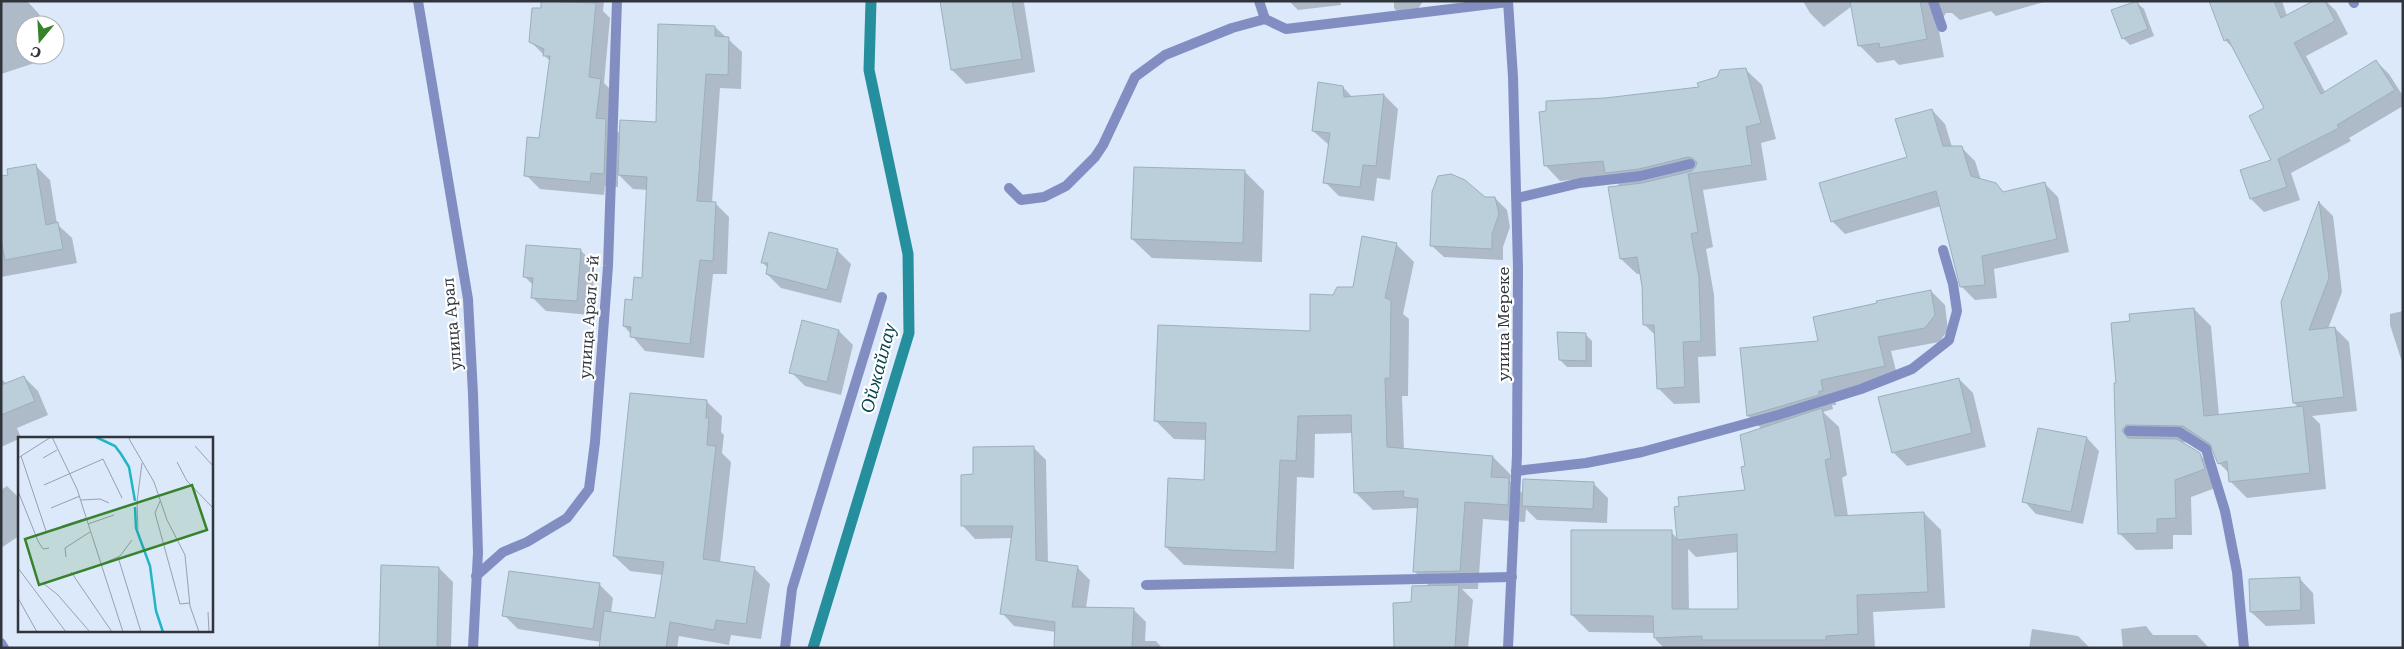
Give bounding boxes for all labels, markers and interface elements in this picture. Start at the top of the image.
north arrow [15,15,65,65]
text: С [29,43,43,61]
street label: улица Арал 2-й [575,254,603,380]
street label: улица Мереке [1494,267,1513,381]
street label: улица Арал [438,277,466,371]
water label: Ойжайлау [856,320,900,415]
inset map [18,437,212,632]

